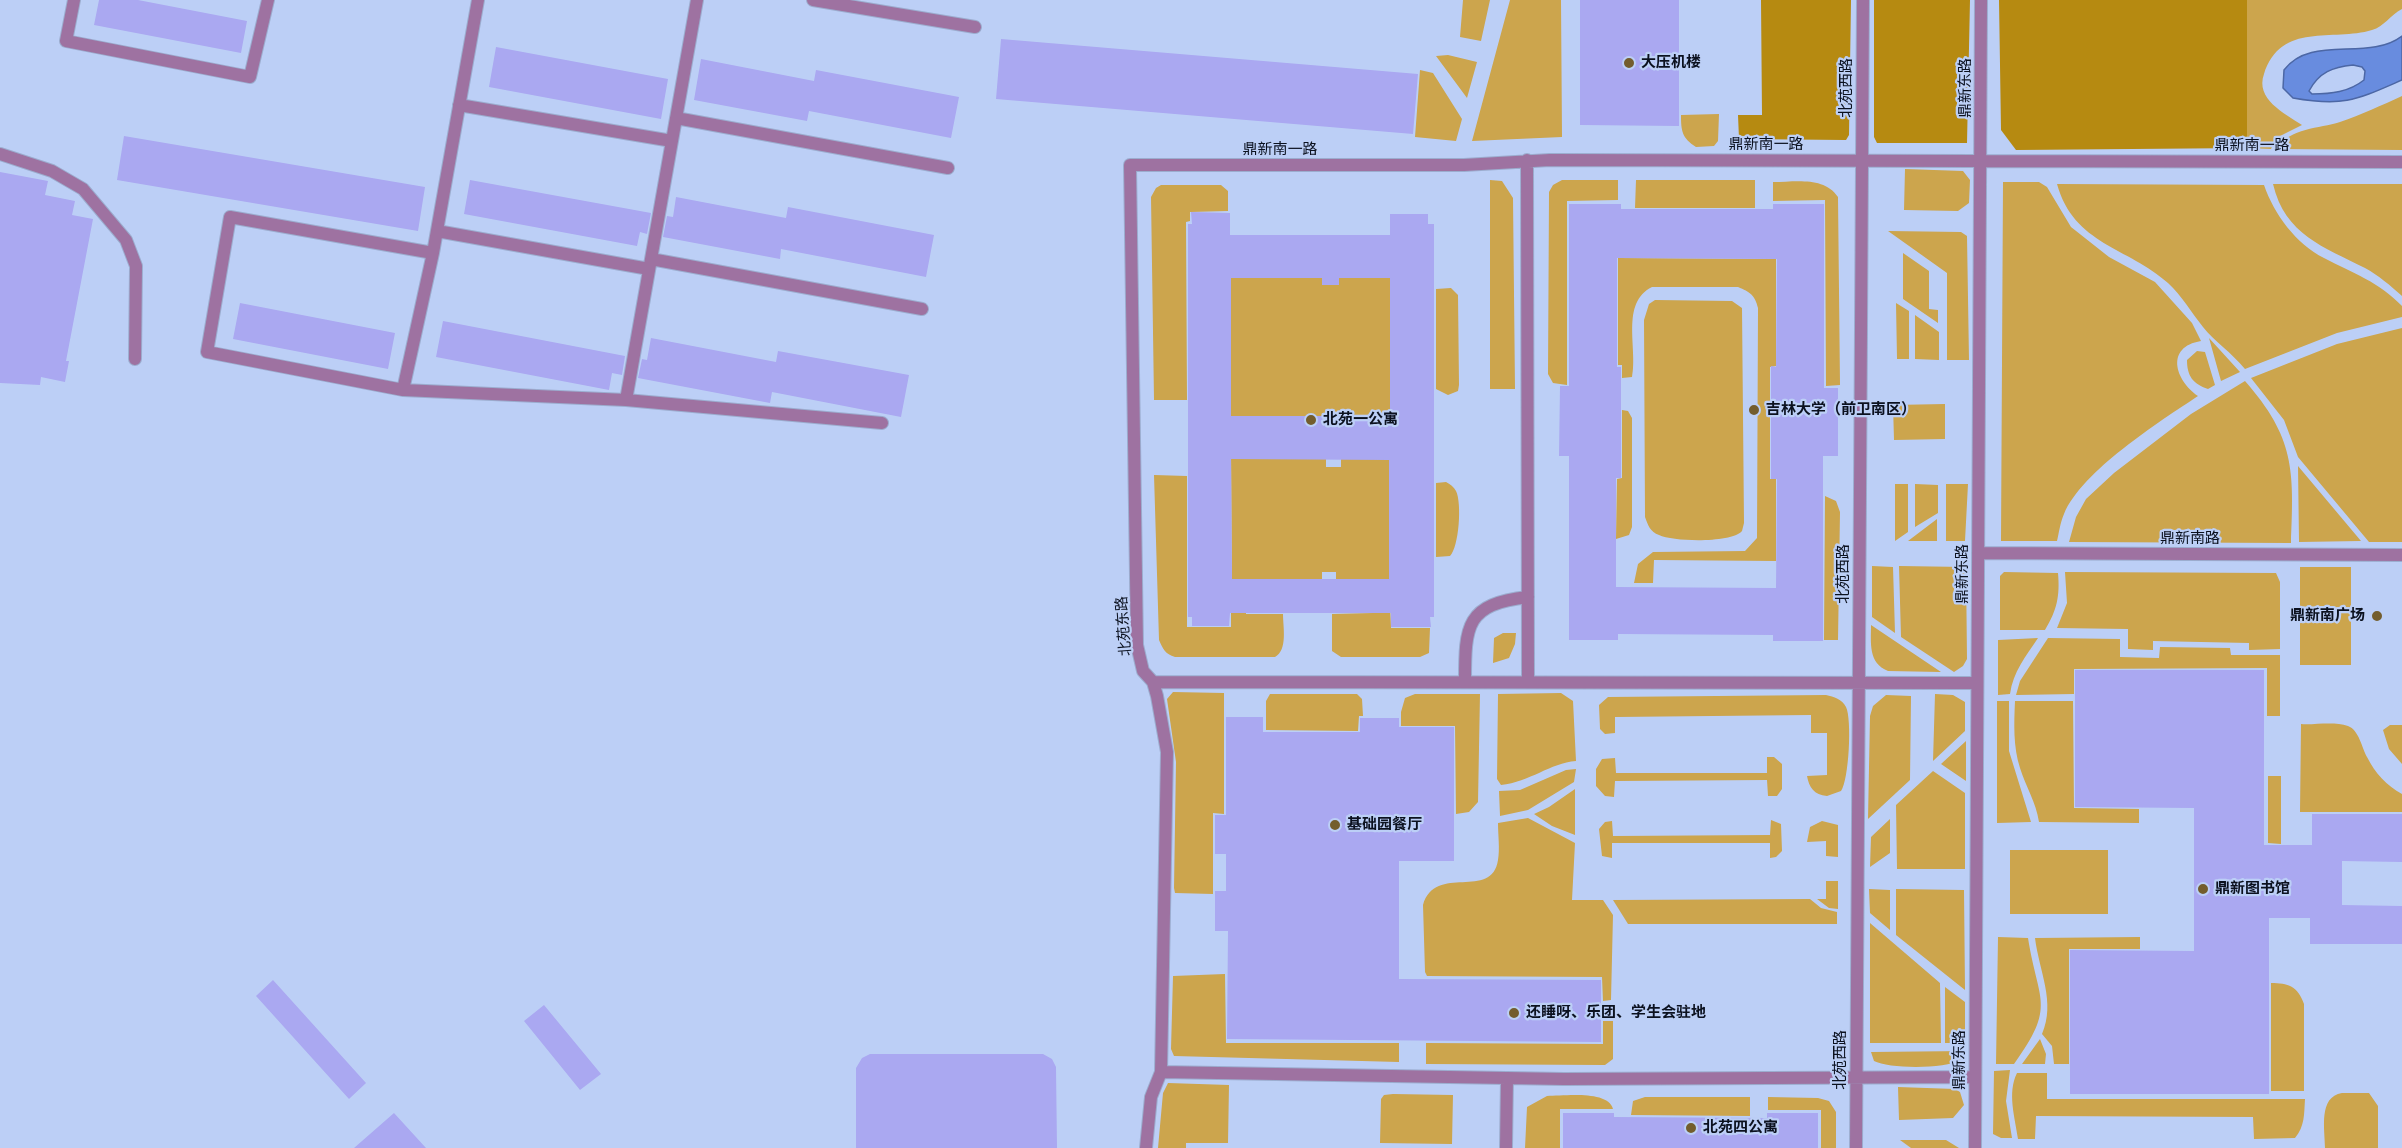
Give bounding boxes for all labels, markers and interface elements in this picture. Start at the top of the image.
place label: 大压机楼 [1641,54,1701,72]
marker: 大压机楼 [1622,56,1636,70]
street label: 北苑西路 [1838,58,1856,118]
street label: 鼎新东路 [1957,58,1975,118]
street label: 鼎新南一路 [1729,136,1803,154]
street label: 鼎新南一路 [2215,137,2289,155]
street label: 鼎新南一路 [1243,141,1317,159]
place label: 吉林大学（前卫南区） [1766,401,1916,419]
marker: 吉林大学（前卫南区） [1747,403,1761,417]
place label: 北苑一公寓 [1323,411,1398,429]
marker: 北苑一公寓 [1304,413,1318,427]
street label: 鼎新南路 [2160,530,2220,548]
street label: 北苑西路 [1835,544,1853,604]
street label: 鼎新东路 [1954,544,1972,604]
street label: 北苑东路 [1113,595,1135,657]
place label: 鼎新南广场 [2290,607,2365,625]
marker: 鼎新南广场 [2370,609,2384,623]
place label: 基础园餐厅 [1347,816,1422,834]
marker: 基础园餐厅 [1328,818,1342,832]
place label: 鼎新图书馆 [2215,880,2290,898]
marker: 鼎新图书馆 [2196,882,2210,896]
place label: 还睡呀、乐团、学生会驻地 [1526,1004,1706,1022]
marker: 还睡呀、乐团、学生会驻地 [1507,1006,1521,1020]
street label: 北苑西路 [1832,1030,1850,1090]
street label: 鼎新东路 [1951,1030,1969,1090]
place label: 北苑四公寓 [1703,1119,1778,1137]
marker: 北苑四公寓 [1684,1121,1698,1135]

